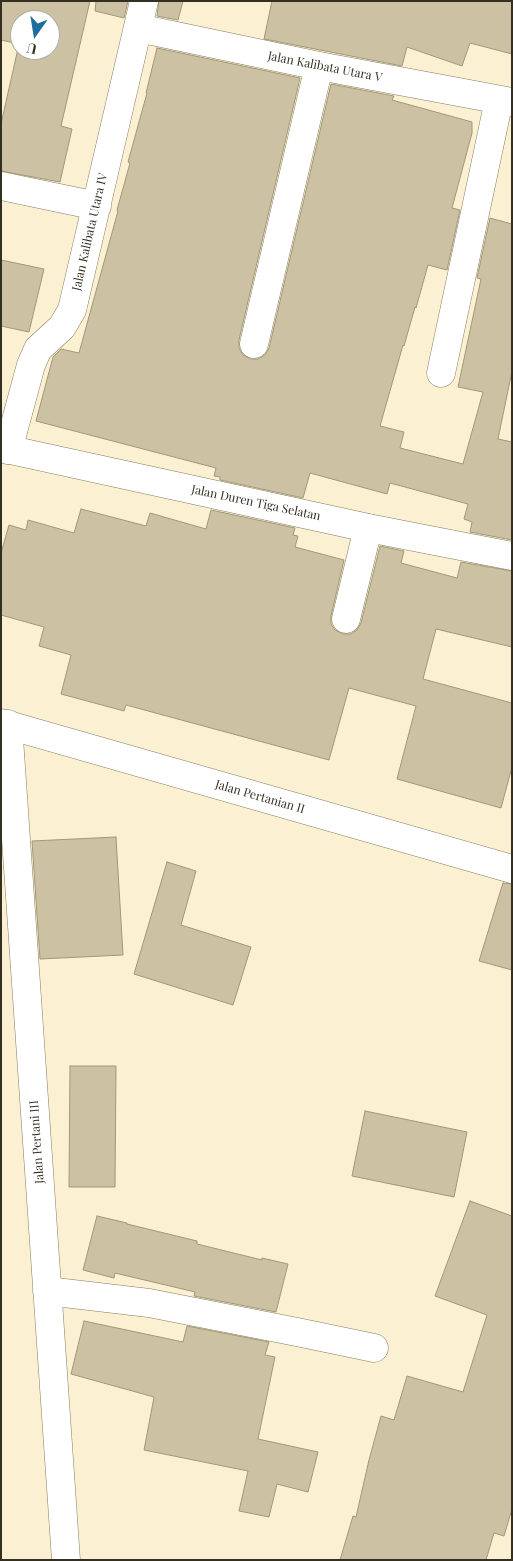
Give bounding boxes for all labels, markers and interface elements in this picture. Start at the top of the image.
north arrow [10,10,60,60]
text: U [25,39,39,59]
street label: Jalan Kalibata Utara V [267,49,383,85]
street label: Jalan Kalibata Utara IV [69,172,111,292]
street label: Jalan Duren Tiga Selatan [190,482,322,524]
street label: Jalan Pertanian II [213,777,307,817]
street label: Jalan Pertani III [27,1100,47,1184]

